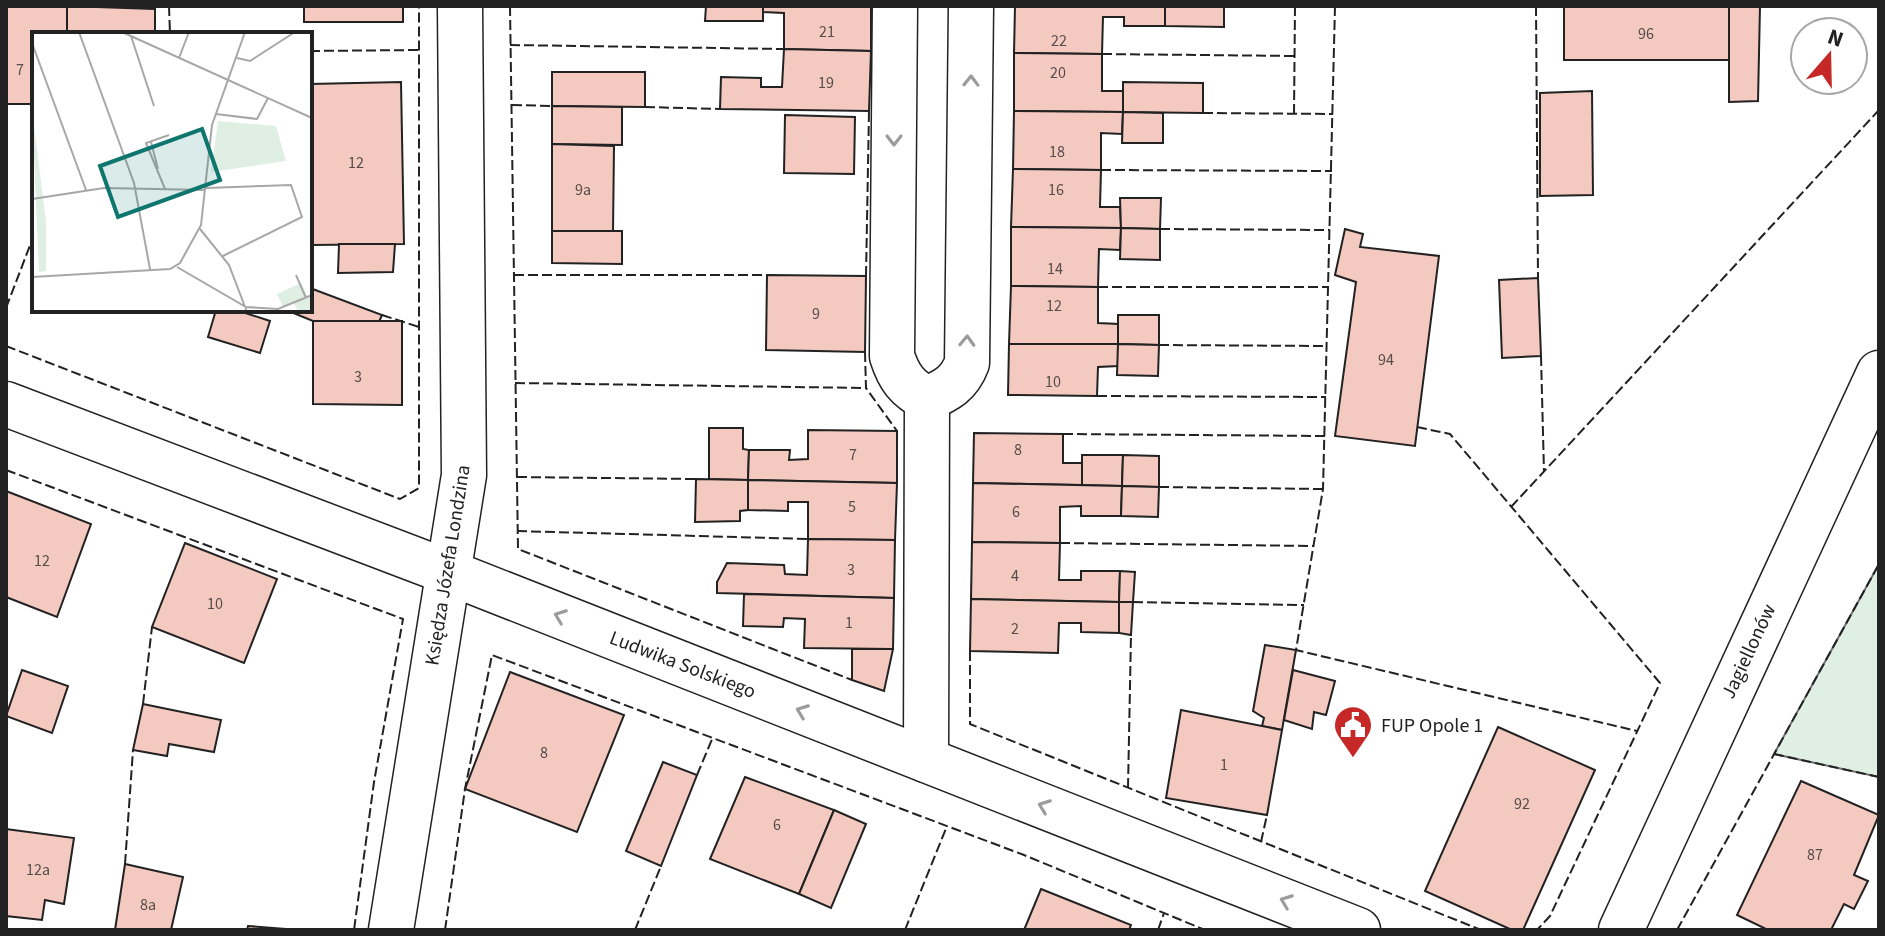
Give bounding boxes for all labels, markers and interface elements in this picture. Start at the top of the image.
north arrow [1789,16,1869,96]
house number: 21 [819,21,835,43]
text: N [1823,21,1848,56]
house number: 96 [1638,23,1654,45]
house number: 22 [1051,30,1067,52]
inset map [32,32,312,312]
house number: 7 [16,59,24,81]
house number: 20 [1050,62,1066,84]
house number: 19 [818,72,834,94]
one-way arrow [962,74,979,87]
one-way arrow [885,134,903,147]
house number: 18 [1049,141,1065,163]
house number: 12 [348,152,364,174]
house number: 9a [575,179,591,201]
house number: 16 [1048,179,1064,201]
house number: 14 [1047,258,1063,280]
house number: 12 [1046,295,1062,317]
house number: 9 [812,303,820,325]
one-way arrow [959,334,976,347]
house number: 94 [1378,349,1394,371]
house number: 3 [354,366,362,388]
house number: 10 [1045,371,1061,393]
house number: 8 [1014,439,1022,461]
house number: 7 [849,444,857,466]
street label: Księdza Józefa Londzina [418,463,478,668]
house number: 5 [848,496,856,518]
house number: 6 [1012,501,1020,523]
house number: 12 [34,550,50,572]
house number: 3 [847,559,855,581]
house number: 4 [1011,565,1019,587]
house number: 10 [207,593,223,615]
street label: Jagiellonów [1715,599,1783,703]
one-way arrow [554,609,568,626]
house number: 1 [845,612,853,634]
house number: 2 [1011,618,1019,640]
street label: Ludwika Solskiego [605,624,760,706]
one-way arrow [796,704,810,721]
public building icon: FUP Opole 1 [1332,704,1374,759]
place label: FUP Opole 1 [1381,712,1483,740]
house number: 8 [540,742,548,764]
house number: 1 [1220,754,1228,776]
house number: 92 [1514,793,1530,815]
one-way arrow [1038,799,1052,816]
house number: 6 [773,814,781,836]
house number: 87 [1807,844,1823,866]
house number: 12a [26,859,50,881]
house number: 8a [140,894,156,916]
one-way arrow [1280,895,1294,911]

